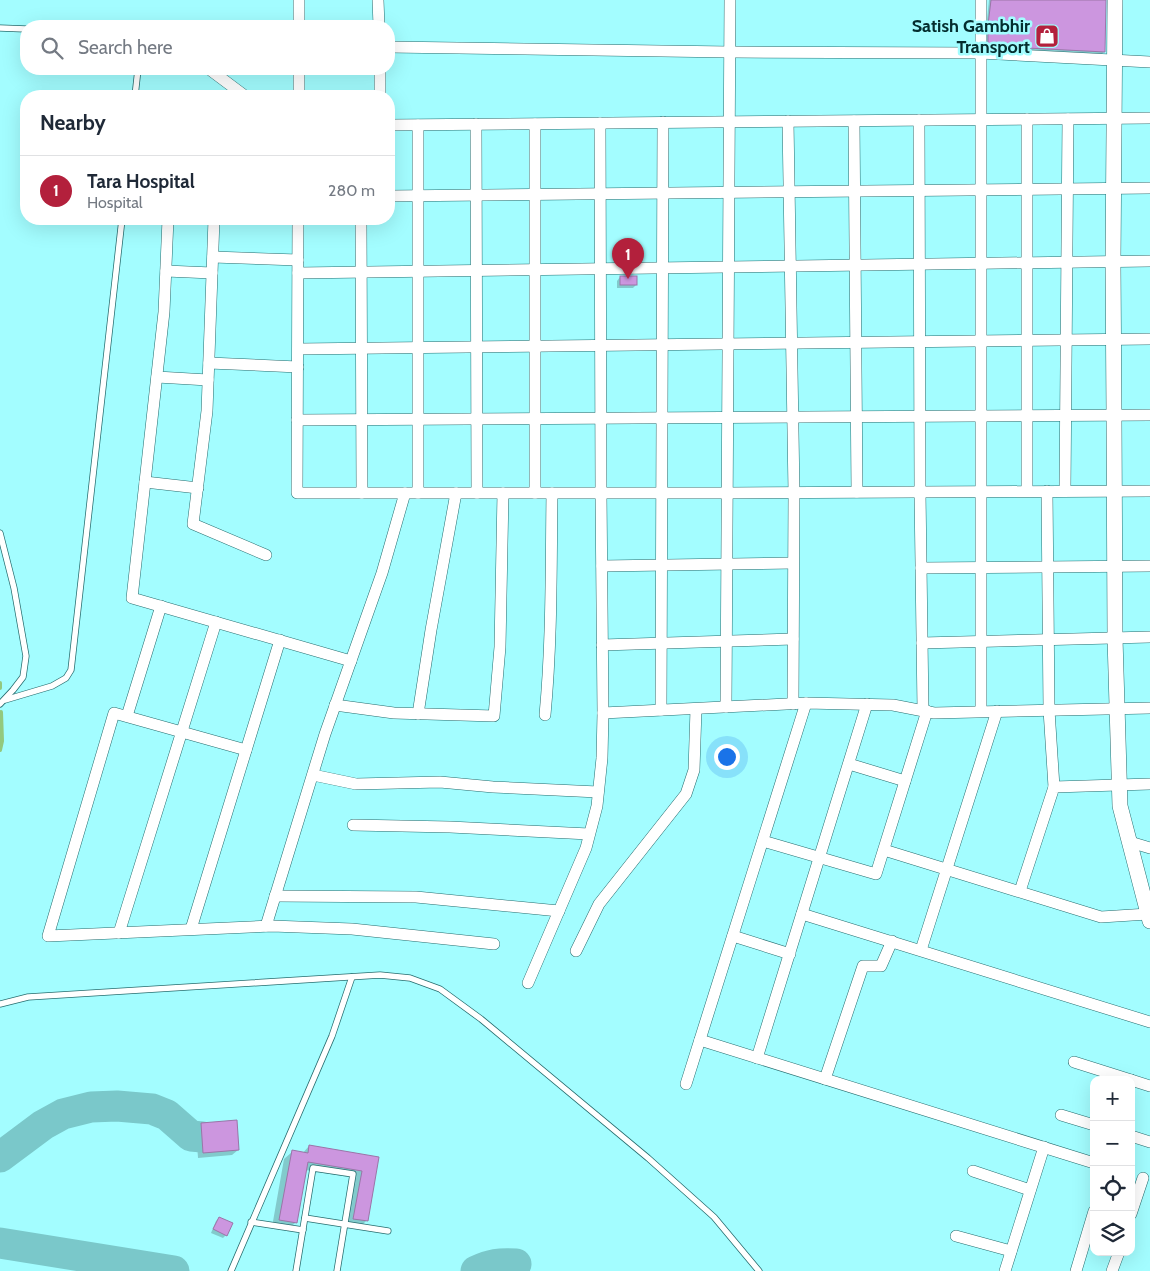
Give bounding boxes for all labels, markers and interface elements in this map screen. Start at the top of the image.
place label: Satish Gambhir Transport [912,15,1030,58]
search box [20,20,395,75]
shop icon: Satish Gambhir Transport [1034,23,1060,49]
icon: search [38,34,66,62]
text: Search here [78,36,172,59]
text: Nearby [40,110,106,135]
text: Tara Hospital [87,170,195,193]
text: 1 [53,181,59,200]
text: 280 m [328,181,375,200]
text: Hospital [87,193,143,212]
pin: 1 [612,238,644,279]
your location [714,744,740,770]
map controls [1090,1076,1135,1256]
button: + [1090,1076,1135,1121]
button: − [1090,1121,1135,1166]
button: locate [1090,1166,1135,1211]
button: layers [1090,1211,1135,1256]

